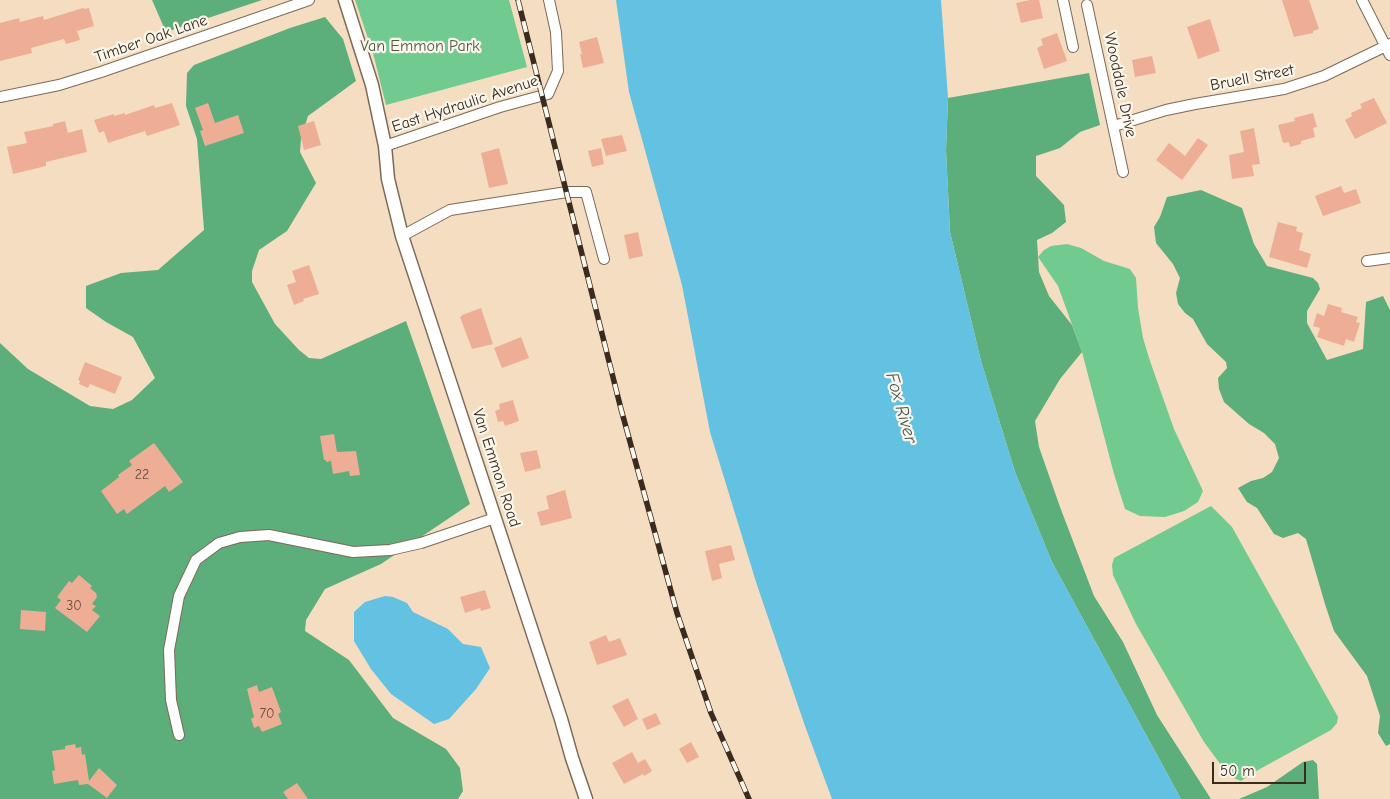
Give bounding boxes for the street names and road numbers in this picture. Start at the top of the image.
street label: Timber Oak Lane [92,11,210,67]
street label: Wooddale Drive [1100,31,1140,139]
street label: Bruell Street [1209,60,1295,96]
street label: East Hydraulic Avenue [389,71,541,137]
street label: Van Emmon Road [468,406,524,530]

